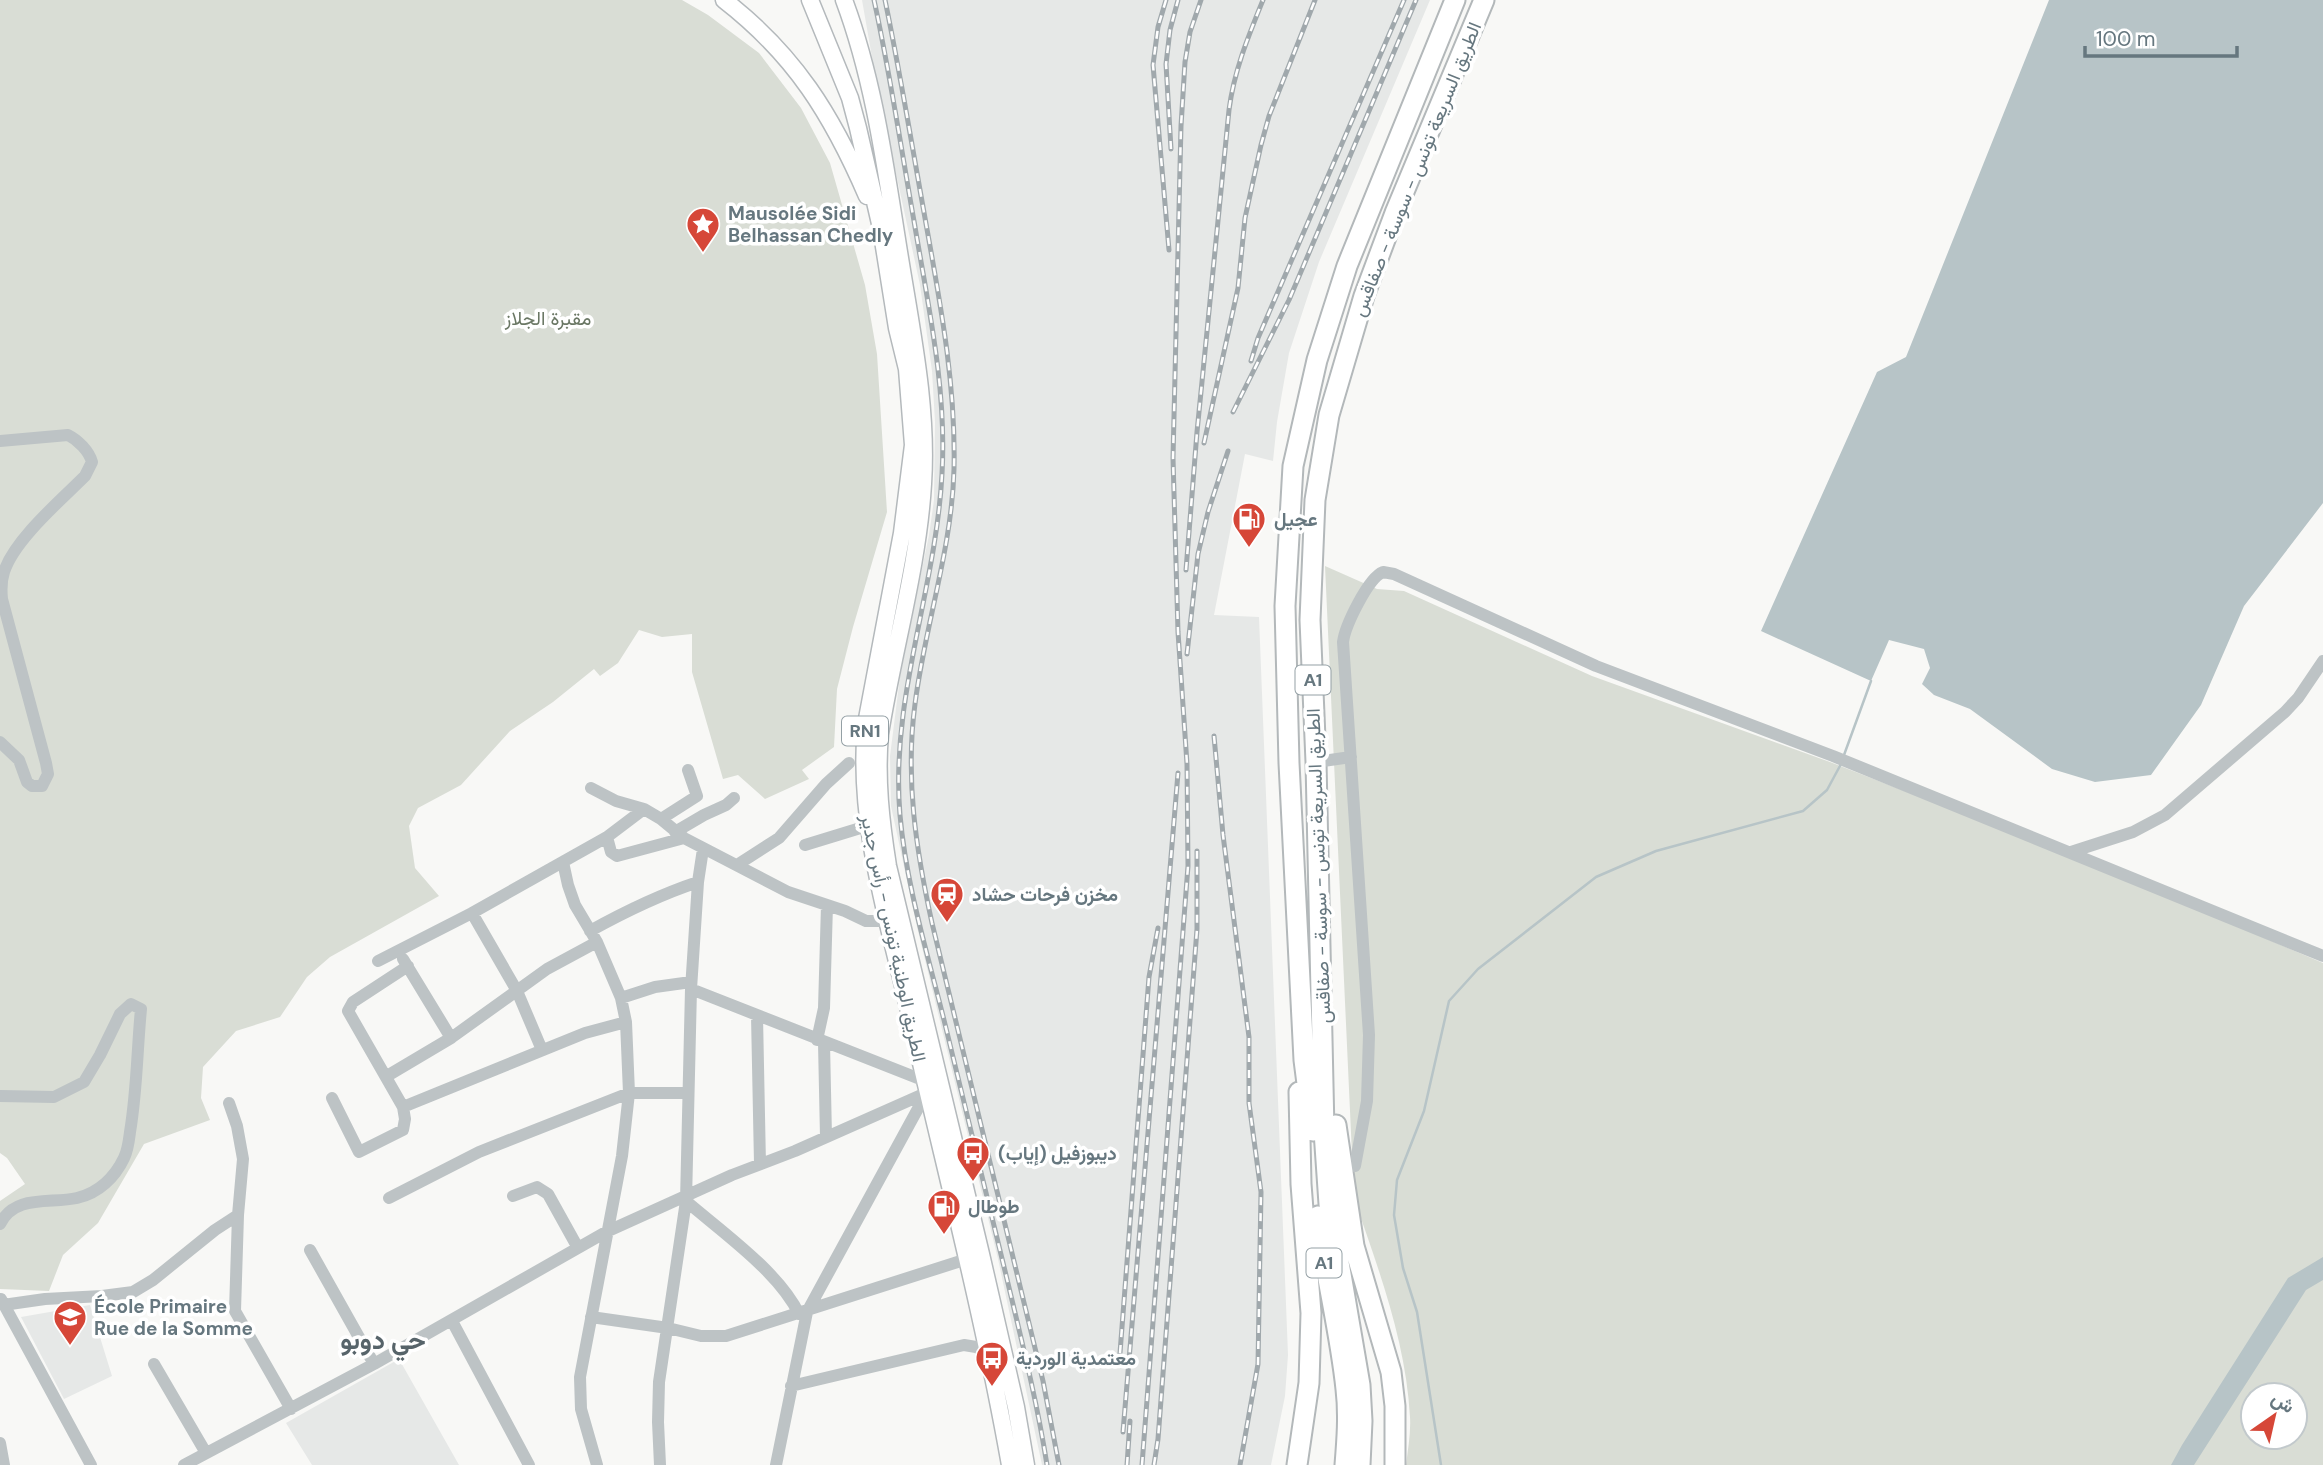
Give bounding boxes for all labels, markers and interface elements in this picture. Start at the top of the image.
scale bar [2085,14,2237,58]
street label: الطريق السريعة تونس - سوسة - صفاقس [1346,18,1487,320]
text: 100 m [2096,25,2156,53]
place label: Mausolée Sidi Belhassan Chedly [728,201,894,248]
place icon: Mausolée Sidi Belhassan Chedly [684,205,722,254]
park label: مقبرة الجلاز [504,306,591,331]
fuel station icon: عجيل [1230,500,1268,549]
place label: عجيل [1274,507,1318,532]
road number: A1 [1296,666,1330,694]
street label: الطريق السريعة تونس - سوسة - صفاقس [1301,708,1336,1024]
road number: RN1 [842,716,888,746]
street label: الطريق الوطنية تونس - رأس جدير [855,811,932,1064]
station icon: مخزن فرحات حشاد [928,875,966,924]
place label: مخزن فرحات حشاد [972,882,1118,907]
bus stop icon: ديبوزفيل (إياب) [954,1134,992,1183]
place label: ديبوزفيل (إياب) [998,1141,1117,1166]
fuel station icon: طوطال [925,1187,963,1236]
place label: طوطال [968,1194,1020,1219]
road number: A1 [1306,1248,1342,1278]
place label: École Primaire Rue de la Somme [94,1294,253,1341]
school or university icon: École Primaire Rue de la Somme [51,1298,89,1347]
district label: حي دوبو [340,1323,426,1362]
bus stop icon: معتمدية الوردية [973,1339,1011,1388]
place label: معتمدية الوردية [1016,1346,1136,1371]
north arrow [2239,1381,2309,1451]
text: ش [2267,1386,2300,1419]

